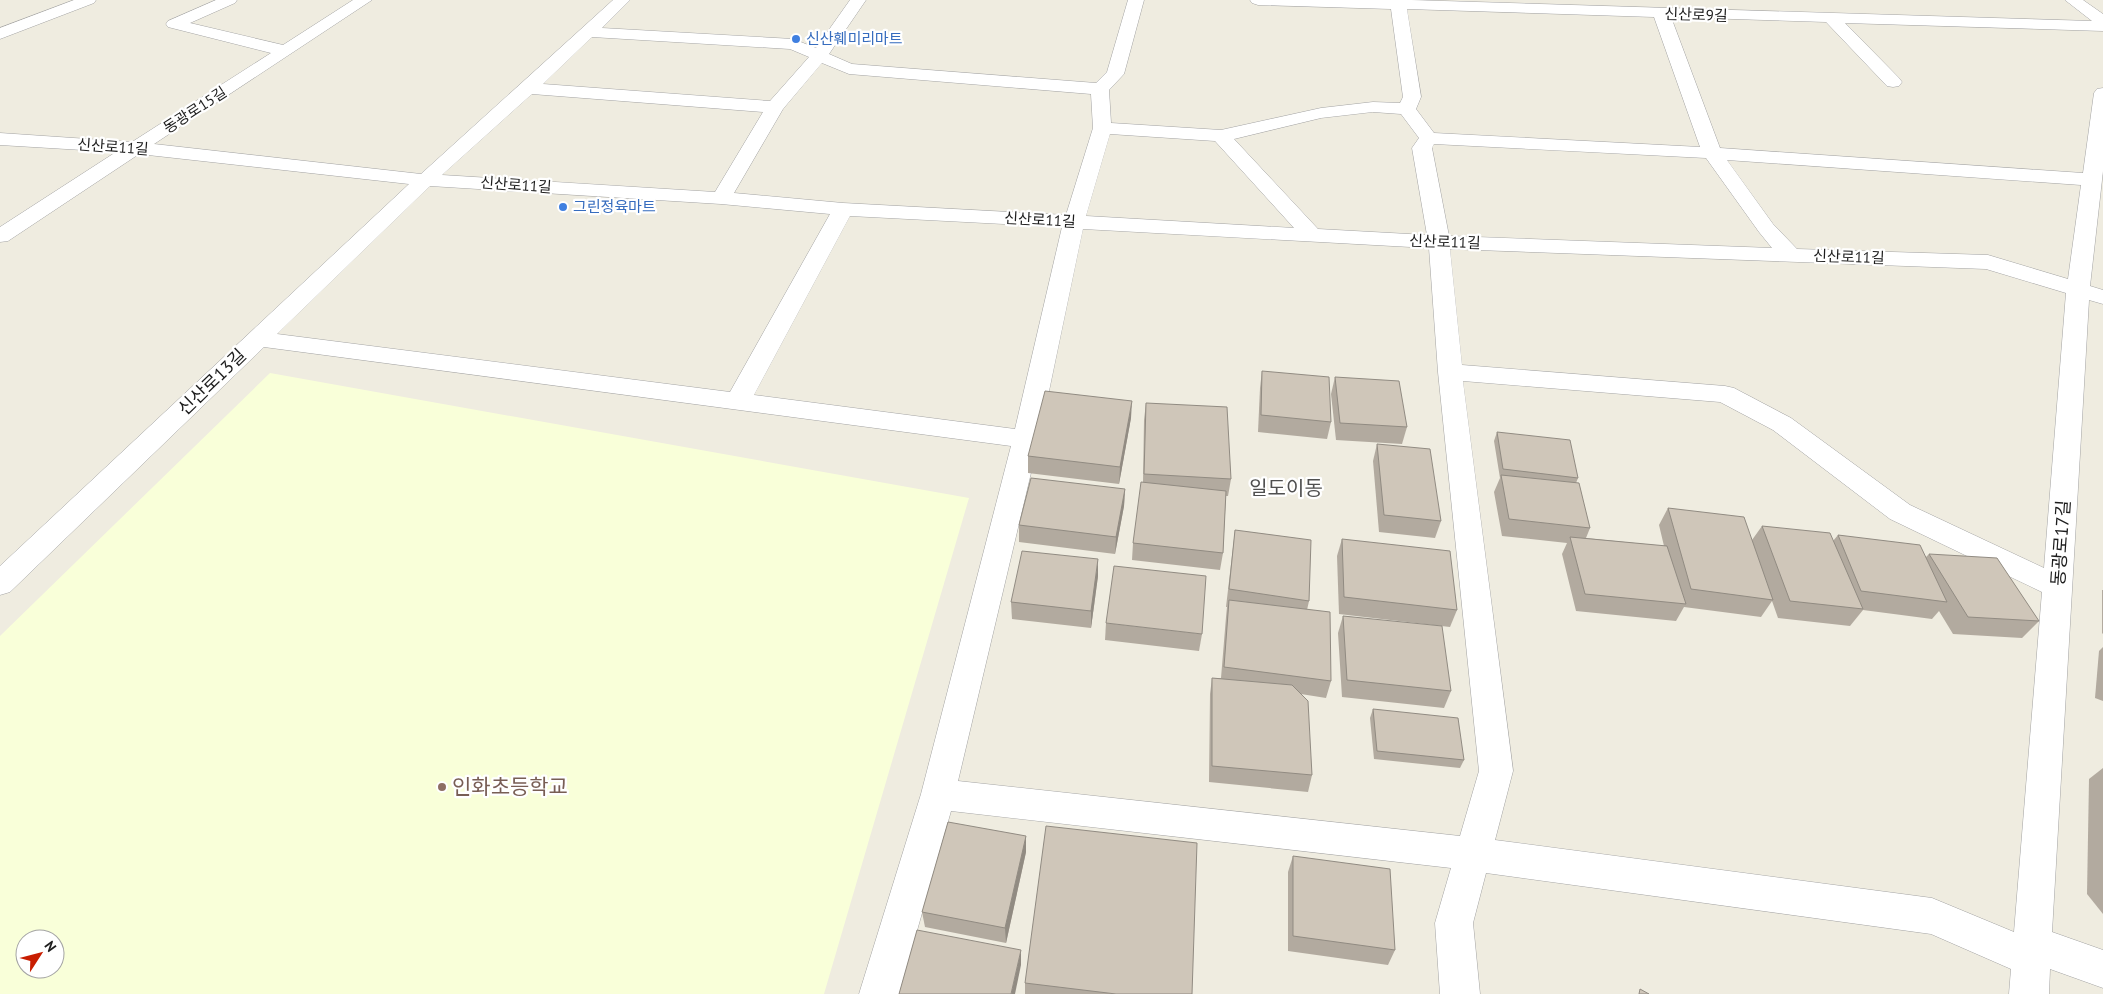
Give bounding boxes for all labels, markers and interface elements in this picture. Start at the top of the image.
street label: 신산로9길 [1664,4,1728,25]
place label: 신산훼미리마트 [806,29,903,48]
marker: 신산훼미리마트 [790,33,802,45]
street label: 동광로15길 [160,82,230,137]
street label: 신산로11길 [77,135,149,158]
street label: 신산로11길 [480,173,552,196]
place label: 그린정육마트 [573,197,656,216]
marker: 그린정육마트 [557,201,569,213]
street label: 신산로11길 [1004,208,1076,231]
street label: 신산로11길 [1409,231,1481,252]
street label: 신산로11길 [1813,246,1885,267]
street label: 신산로13길 [173,344,251,420]
district label: 일도이동 [1249,475,1323,501]
street label: 동광로17길 [2046,499,2075,587]
place label: 인화초등학교 [452,773,568,800]
marker: 인화초등학교 [436,781,448,793]
north arrow [15,929,65,979]
text: N [41,937,61,955]

